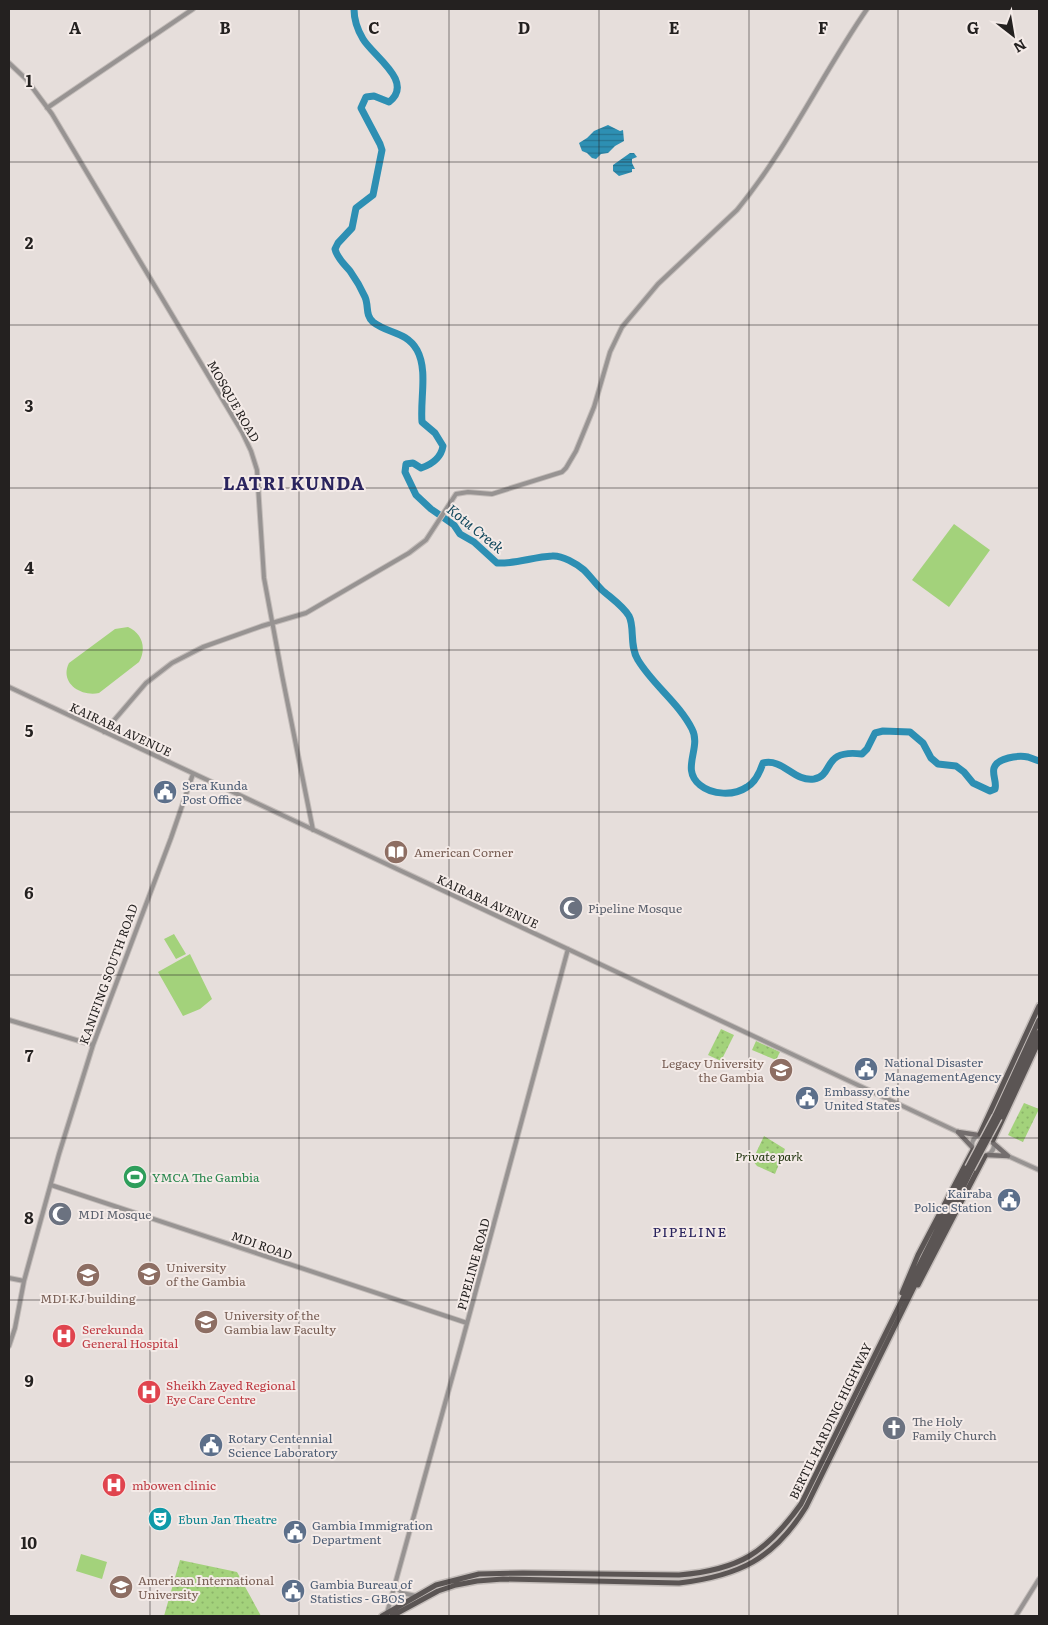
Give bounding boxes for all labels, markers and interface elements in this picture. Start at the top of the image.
north arrow [988,10,1038,60]
text: A [69,15,81,39]
text: B [219,15,231,39]
text: C [368,15,380,39]
text: D [518,15,530,39]
text: E [669,15,680,39]
text: F [818,15,828,39]
text: G [967,15,979,39]
text: N [1010,35,1030,59]
text: 1 [26,68,33,92]
text: 2 [25,230,34,254]
street label: MOSQUE ROAD [203,357,265,445]
text: 3 [25,393,34,417]
district label: LATRI KUNDA [223,469,365,496]
water label: Kotu Creek [443,499,509,557]
text: 4 [24,555,34,579]
street label: KAIRABA AVENUE [67,697,175,761]
text: 5 [25,718,34,742]
place label: Sera Kunda Post Office [182,776,248,808]
public building icon: Sera Kunda Post Office [152,779,178,805]
library icon: American Corner [383,839,409,865]
place label: American Corner [414,843,514,861]
street label: KAIRABA AVENUE [434,869,542,933]
text: 6 [24,880,34,904]
mosque icon: Pipeline Mosque [558,895,584,921]
place label: Pipeline Mosque [588,899,682,917]
street label: KANIFING SOUTH ROAD [74,901,142,1047]
text: 7 [25,1043,34,1067]
place label: National Disaster ManagementAgency [884,1053,1001,1085]
place label: Legacy University the Gambia [661,1054,765,1086]
public building icon: National Disaster ManagementAgency [853,1056,879,1082]
school or university icon: Legacy University the Gambia [768,1057,794,1083]
place label: Embassy of the United States [824,1082,910,1114]
public building icon: Embassy of the United States [794,1085,820,1111]
park label: Private park [735,1147,803,1165]
sports icon: YMCA The Gambia [122,1164,148,1190]
place label: YMCA The Gambia [152,1168,260,1186]
place label: Kairaba Police Station [914,1184,993,1216]
public building icon: Kairaba Police Station [996,1187,1022,1213]
mosque icon: MDI Mosque [47,1201,73,1227]
text: 8 [24,1205,34,1229]
place label: MDI Mosque [78,1205,152,1223]
street label: PIPELINE ROAD [452,1216,494,1312]
district label: PIPELINE [653,1221,727,1241]
street label: MDI ROAD [229,1226,295,1264]
place label: University of the Gambia [166,1258,246,1290]
school or university icon: University of the Gambia [136,1261,162,1287]
school or university icon: MDI KJ building [75,1262,101,1288]
place label: MDI KJ building [40,1289,136,1307]
place label: University of the Gambia law Faculty [224,1306,336,1338]
school or university icon: University of the Gambia law Faculty [193,1309,219,1335]
place label: Serekunda General Hospital [82,1320,178,1352]
hospital icon: Serekunda General Hospital [51,1323,77,1349]
street label: BERTIL HARDING HIGHWAY [784,1339,876,1502]
text: 9 [24,1368,34,1392]
place label: Sheikh Zayed Regional Eye Care Centre [166,1376,296,1408]
hospital icon: Sheikh Zayed Regional Eye Care Centre [136,1379,162,1405]
place label: The Holy Family Church [912,1412,997,1444]
church icon: The Holy Family Church [881,1415,907,1441]
place label: Rotary Centennial Science Laboratory [228,1429,338,1461]
public building icon: Rotary Centennial Science Laboratory [198,1432,224,1458]
hospital icon: mbowen clinic [101,1472,127,1498]
place label: mbowen clinic [132,1476,216,1494]
theatre icon: Ebun Jan Theatre [147,1506,173,1532]
place label: Ebun Jan Theatre [178,1510,277,1528]
place label: Gambia Immigration Department [312,1516,433,1548]
public building icon: Gambia Immigration Department [282,1519,308,1545]
text: 10 [21,1530,37,1554]
place label: American International University [138,1571,274,1603]
school or university icon: American International University [108,1574,134,1600]
place label: Gambia Bureau of Statistics - GBOS [310,1575,413,1607]
public building icon: Gambia Bureau of Statistics - GBOS [280,1578,306,1604]

